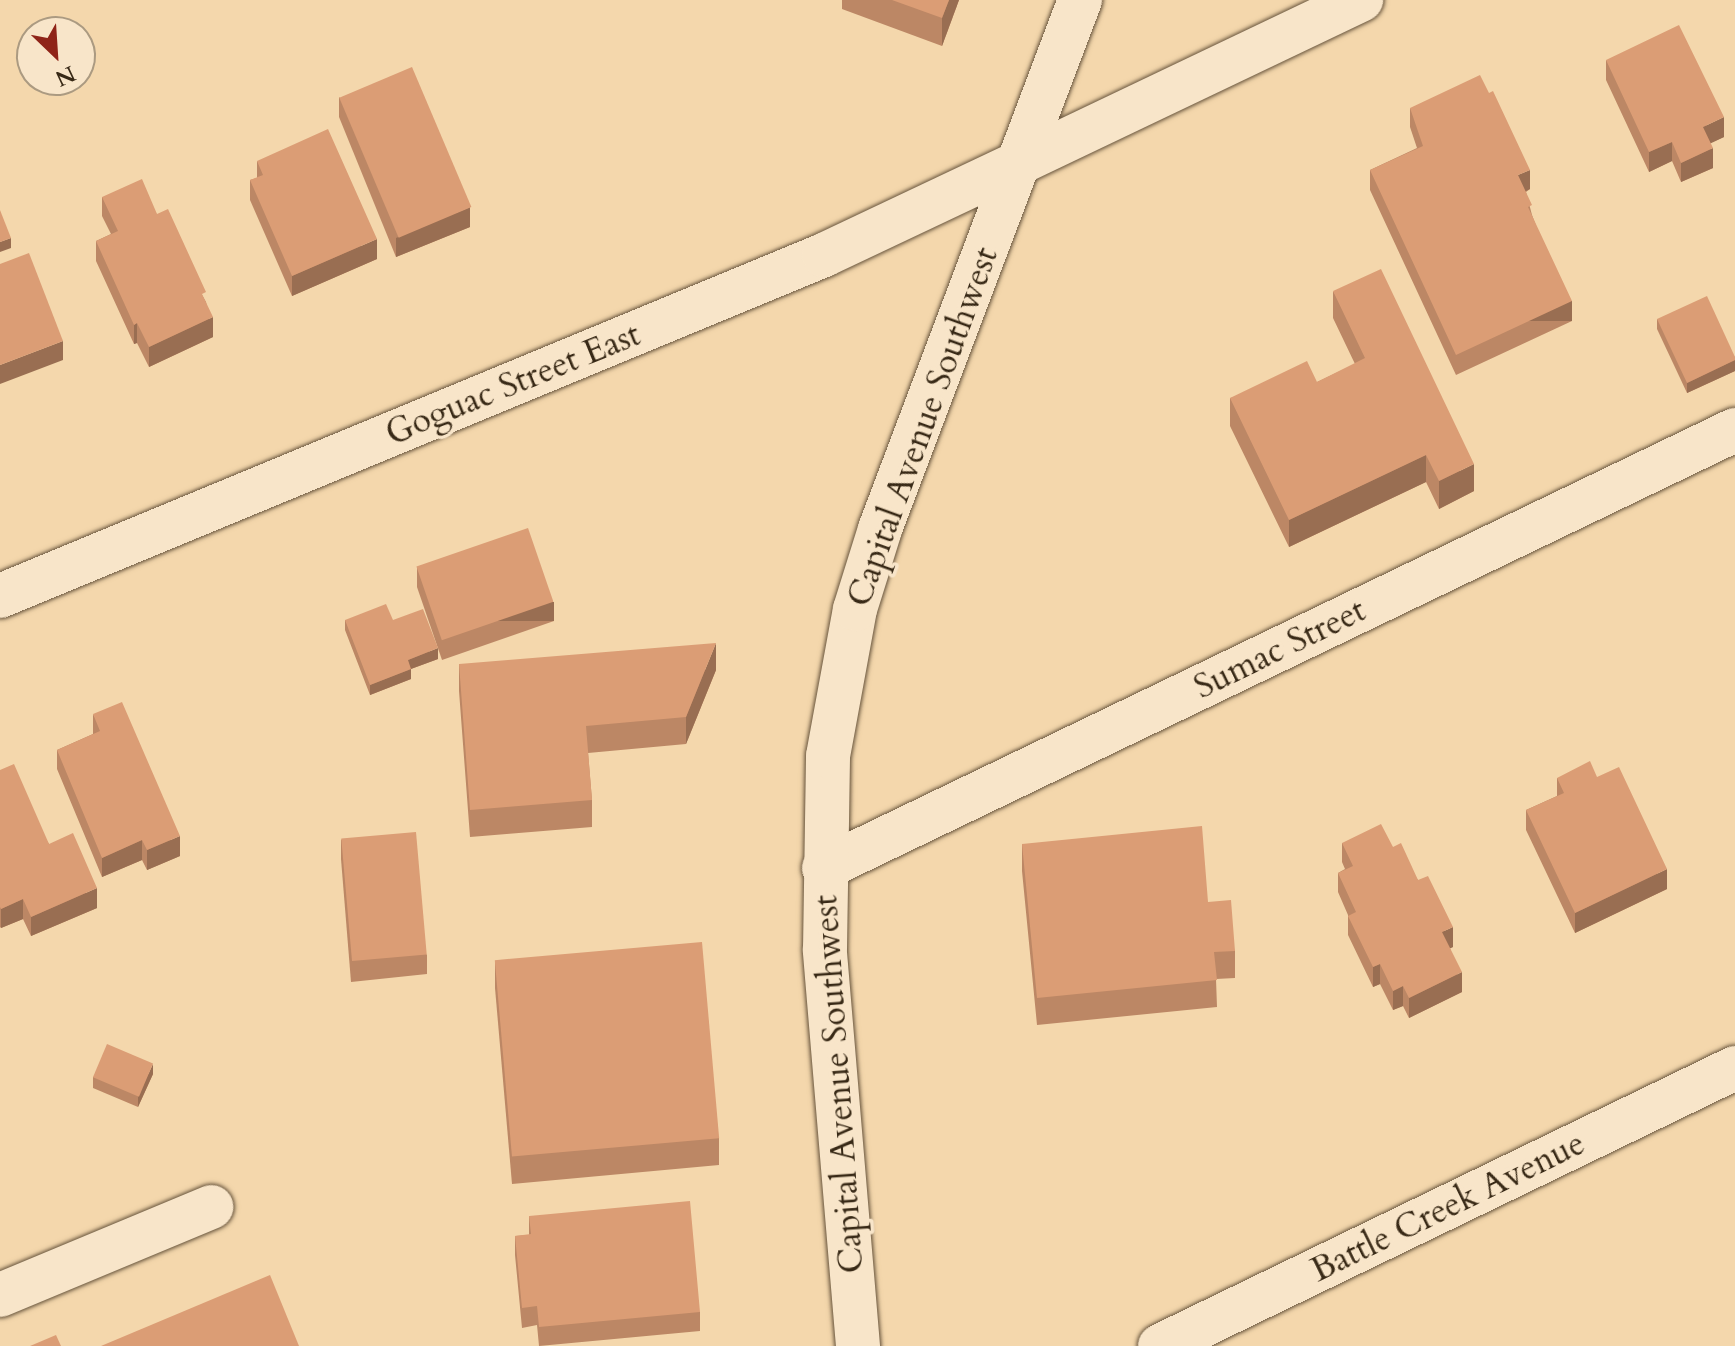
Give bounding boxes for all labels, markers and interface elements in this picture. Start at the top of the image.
north arrow [16,16,96,96]
text: N [50,58,80,94]
street label: Capital Avenue Southwest [839,242,1007,612]
street label: Goguac Street East [380,314,646,454]
street label: Sumac Street [1188,590,1372,708]
street label: Capital Avenue Southwest [805,893,873,1275]
street label: Battle Creek Avenue [1305,1123,1591,1291]

